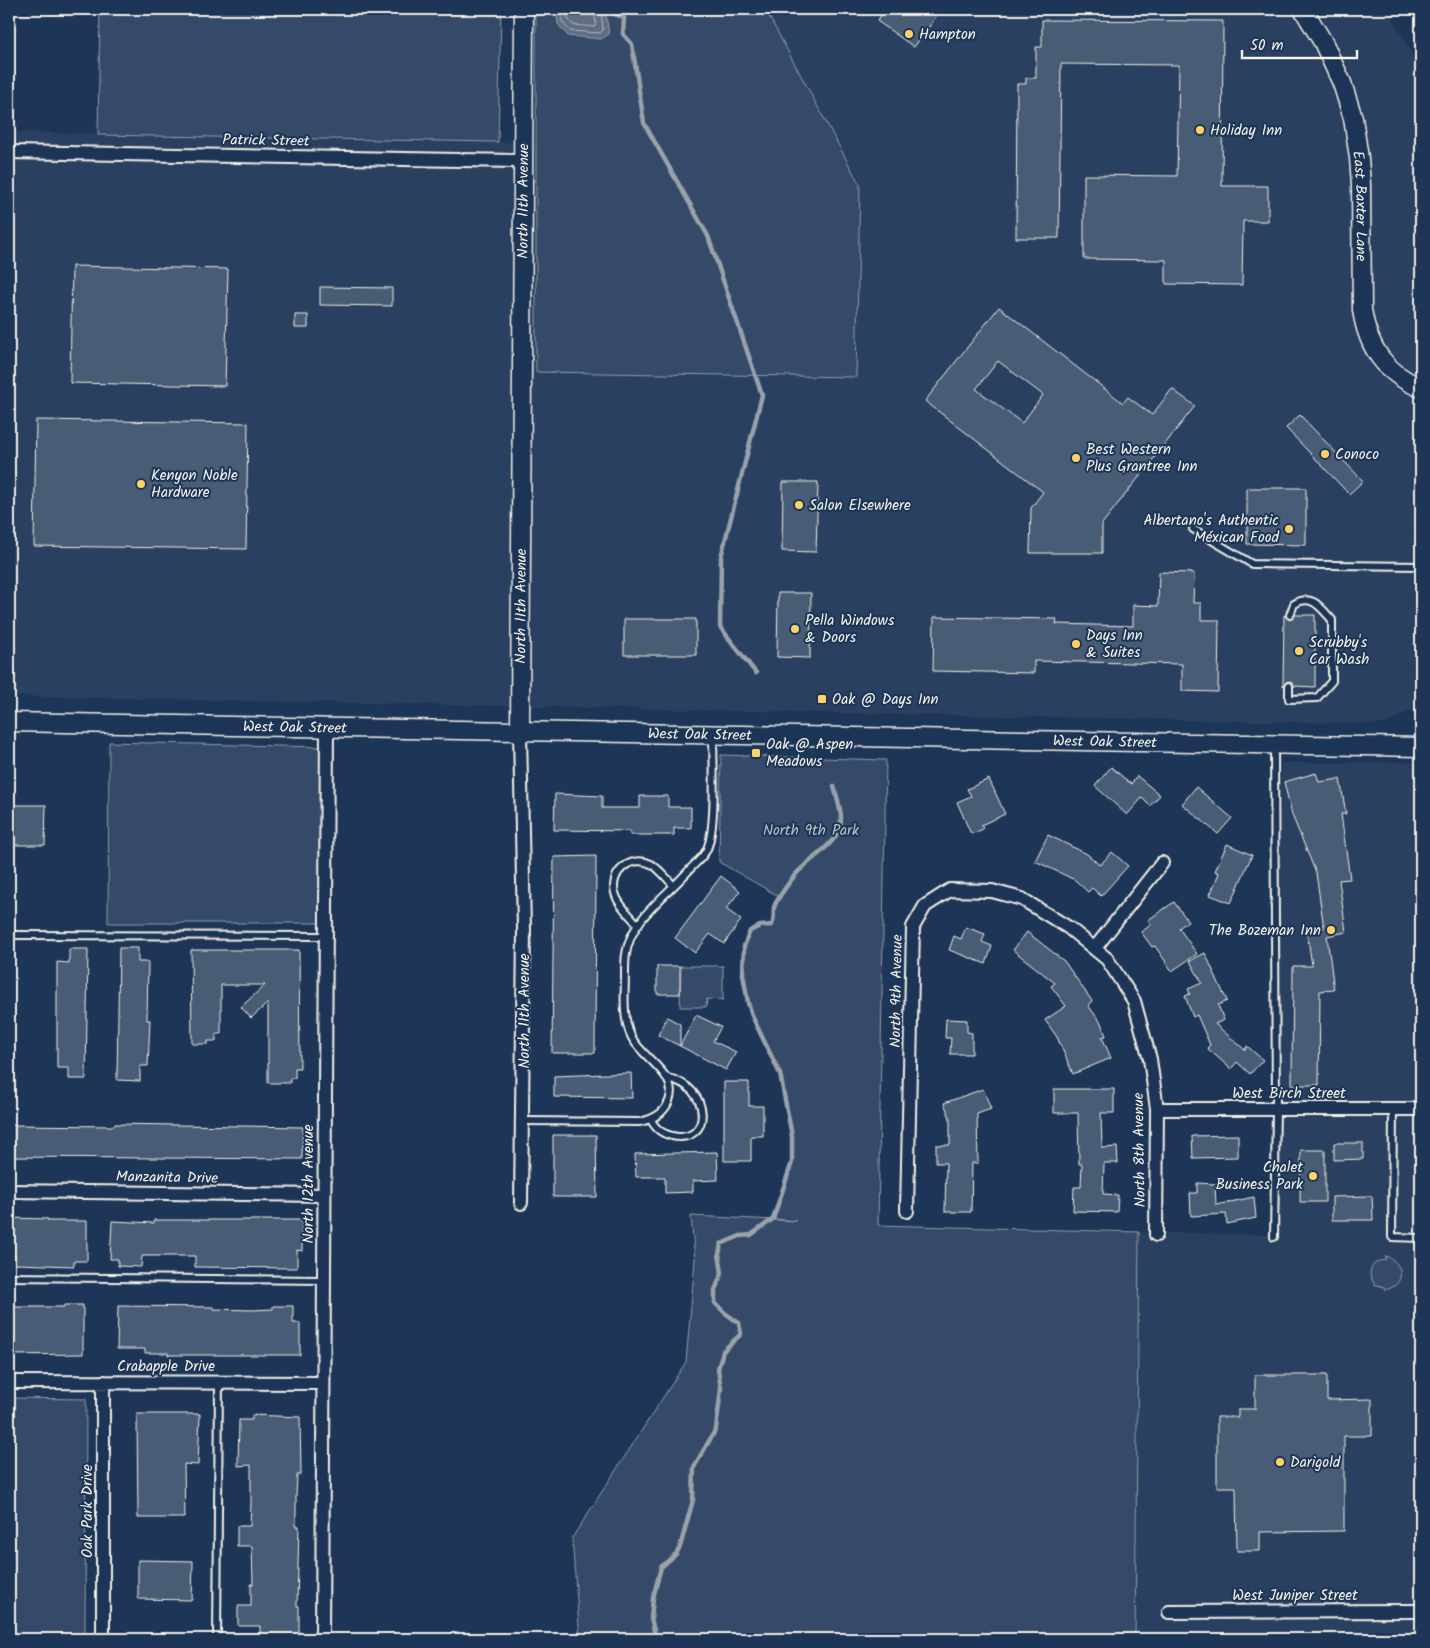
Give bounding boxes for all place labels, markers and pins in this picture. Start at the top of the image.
place label: Hampton [919,23,976,47]
marker: Hampton [903,28,915,40]
place label: Holiday Inn [1210,119,1282,143]
marker: Holiday Inn [1194,124,1206,136]
place label: Best Western Plus Grantree Inn [1086,438,1198,479]
place label: Conoco [1335,443,1379,467]
marker: Conoco [1319,448,1331,460]
marker: Best Western Plus Grantree Inn [1070,452,1082,464]
place label: Kenyon Noble Hardware [151,464,238,505]
marker: Kenyon Noble Hardware [135,478,147,490]
place label: Salon Elsewhere [809,494,911,518]
marker: Salon Elsewhere [793,499,805,511]
place label: Albertano's Authentic Méxican Food [1143,509,1280,550]
marker: Albertano's Authentic Méxican Food [1283,523,1295,535]
place label: Pella Windows & Doors [805,609,895,650]
marker: Pella Windows & Doors [789,623,801,635]
place label: Days Inn & Suites [1086,624,1143,665]
place label: Scrubby's Car Wash [1309,631,1369,672]
marker: Days Inn & Suites [1070,638,1082,650]
marker: Scrubby's Car Wash [1293,645,1305,657]
place label: Oak @ Days Inn [832,688,939,712]
marker: Oak @ Days Inn [816,693,828,705]
place label: Oak @ Aspen Meadows [766,733,853,774]
marker: Oak @ Aspen Meadows [750,747,762,759]
place label: The Bozeman Inn [1209,919,1321,943]
marker: The Bozeman Inn [1325,924,1337,936]
place label: Chalet Business Park [1216,1156,1304,1197]
marker: Chalet Business Park [1307,1170,1319,1182]
place label: Darigold [1290,1451,1341,1475]
marker: Darigold [1274,1456,1286,1468]

